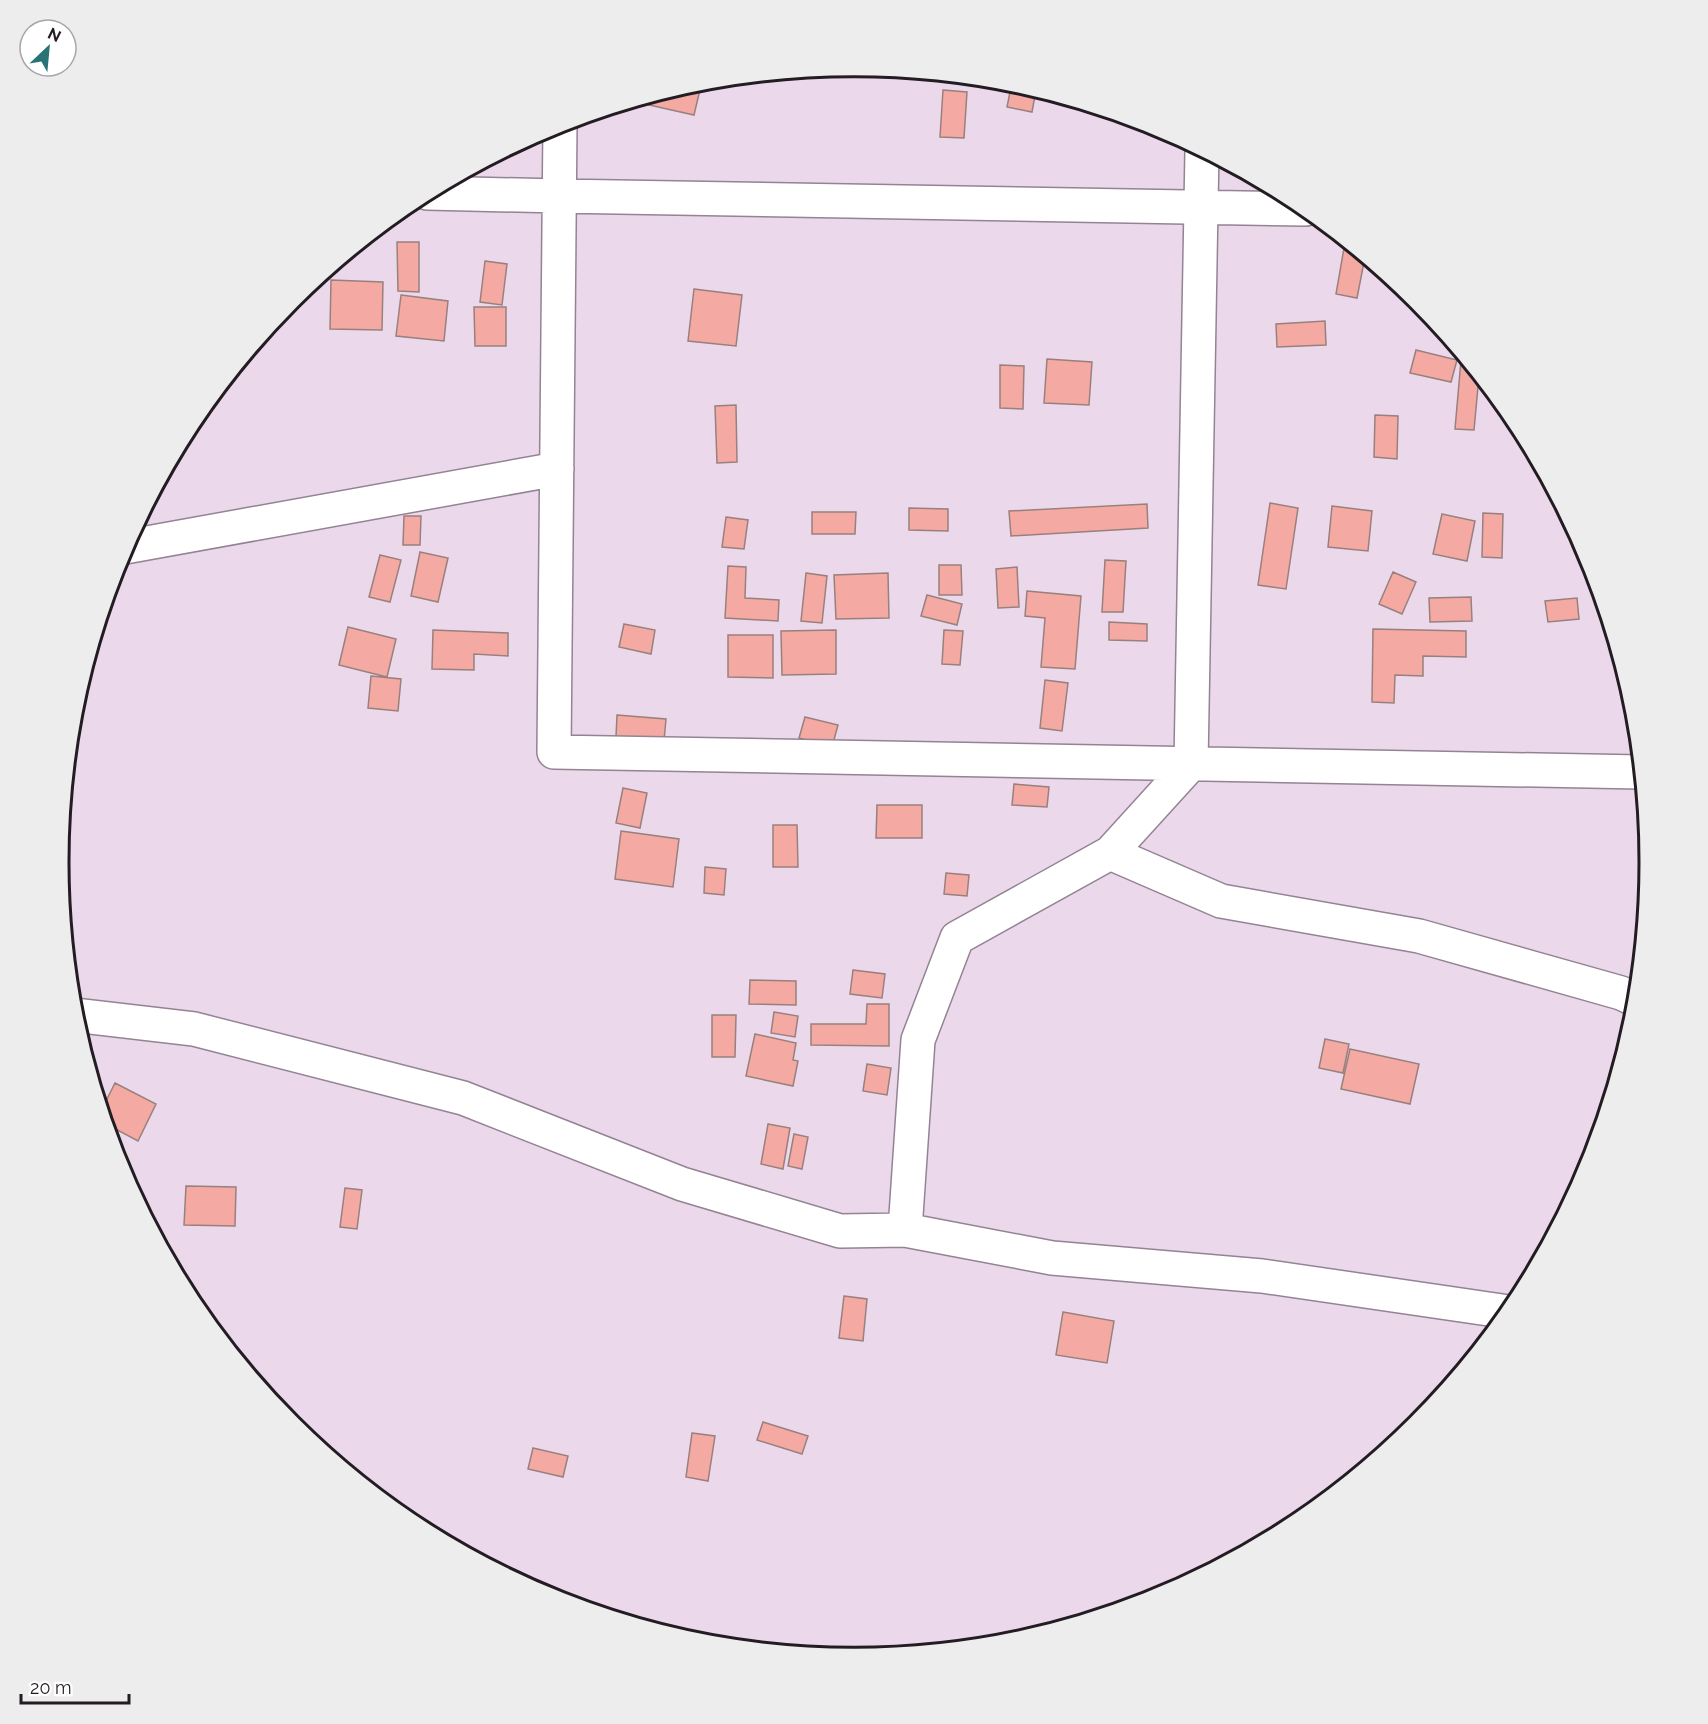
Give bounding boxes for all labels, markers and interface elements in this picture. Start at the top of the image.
north arrow [18,18,78,78]
text: N [45,24,64,46]
scale bar [21,1667,129,1705]
text: 20 m [30,1677,72,1698]

